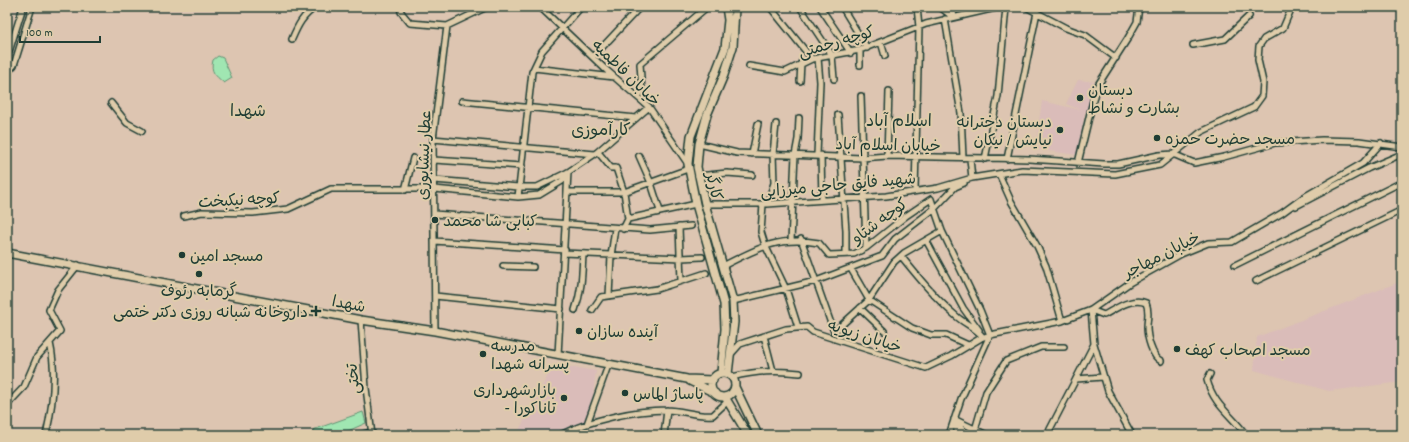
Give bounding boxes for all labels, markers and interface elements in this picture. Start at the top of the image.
scale bar [20,18,100,44]
street label: کوچه رحمتی [796,22,878,65]
text: 100 m [26,25,53,42]
street label: خیابان فاطمیه [586,35,665,113]
place label: دبستان بشارت و نشاط [1088,80,1180,121]
marker: دبستان بشارت و نشاط [1075,93,1085,103]
district label: شهدا [230,101,266,125]
street label: عطار نیشابوری [412,110,439,201]
district label: اسلام آباد [866,111,932,135]
place label: دبستان دخترانه نیایش / نیکان [956,112,1052,153]
district label: کارآموزی [571,120,631,144]
marker: دبستان دخترانه نیایش / نیکان [1055,125,1065,135]
place label: مسجد حضرت حمزه [1165,129,1295,152]
marker: مسجد حضرت حمزه [1152,133,1162,143]
street label: خیابان اسلام آباد [835,134,941,159]
street label: کارگر [698,168,727,203]
street label: شهید فایق حاجی میرزایی [759,168,917,205]
street label: کوچه نیکبخت [198,188,281,215]
street label: کوچه شتاو [846,193,914,252]
place label: کبابی شا محمد [443,211,538,234]
marker: کبابی شا محمد [430,215,440,225]
street label: خیابان مهاجر [1118,227,1205,286]
place label: مسجد امین [190,246,263,269]
marker: مسجد امین [177,250,187,260]
marker: گرمابه رئوف [194,269,204,279]
place label: گرمابه رئوف [161,281,237,304]
street label: شهدا [330,291,367,320]
place label: داروخانه شبانه روزی دکتر ختمی [113,302,308,325]
marker: داروخانه شبانه روزی دکتر ختمی [311,306,321,316]
street label: خیابان زیویه [824,315,904,360]
place label: آینده سازان [587,322,659,345]
marker: آینده سازان [574,326,584,336]
place label: مدرسه پسرانه شهدا [491,336,570,377]
place label: مسجد اصحاب کهف [1185,340,1311,363]
marker: مسجد اصحاب کهف [1172,344,1182,354]
marker: مدرسه پسرانه شهدا [478,349,488,359]
street label: تختی [341,362,368,395]
place label: بازارشهرداری - تاناکورا [473,380,556,421]
place label: پاساژ الماس [633,384,704,407]
marker: پاساژ الماس [620,388,630,398]
marker: بازارشهرداری - تاناکورا [559,393,569,403]

